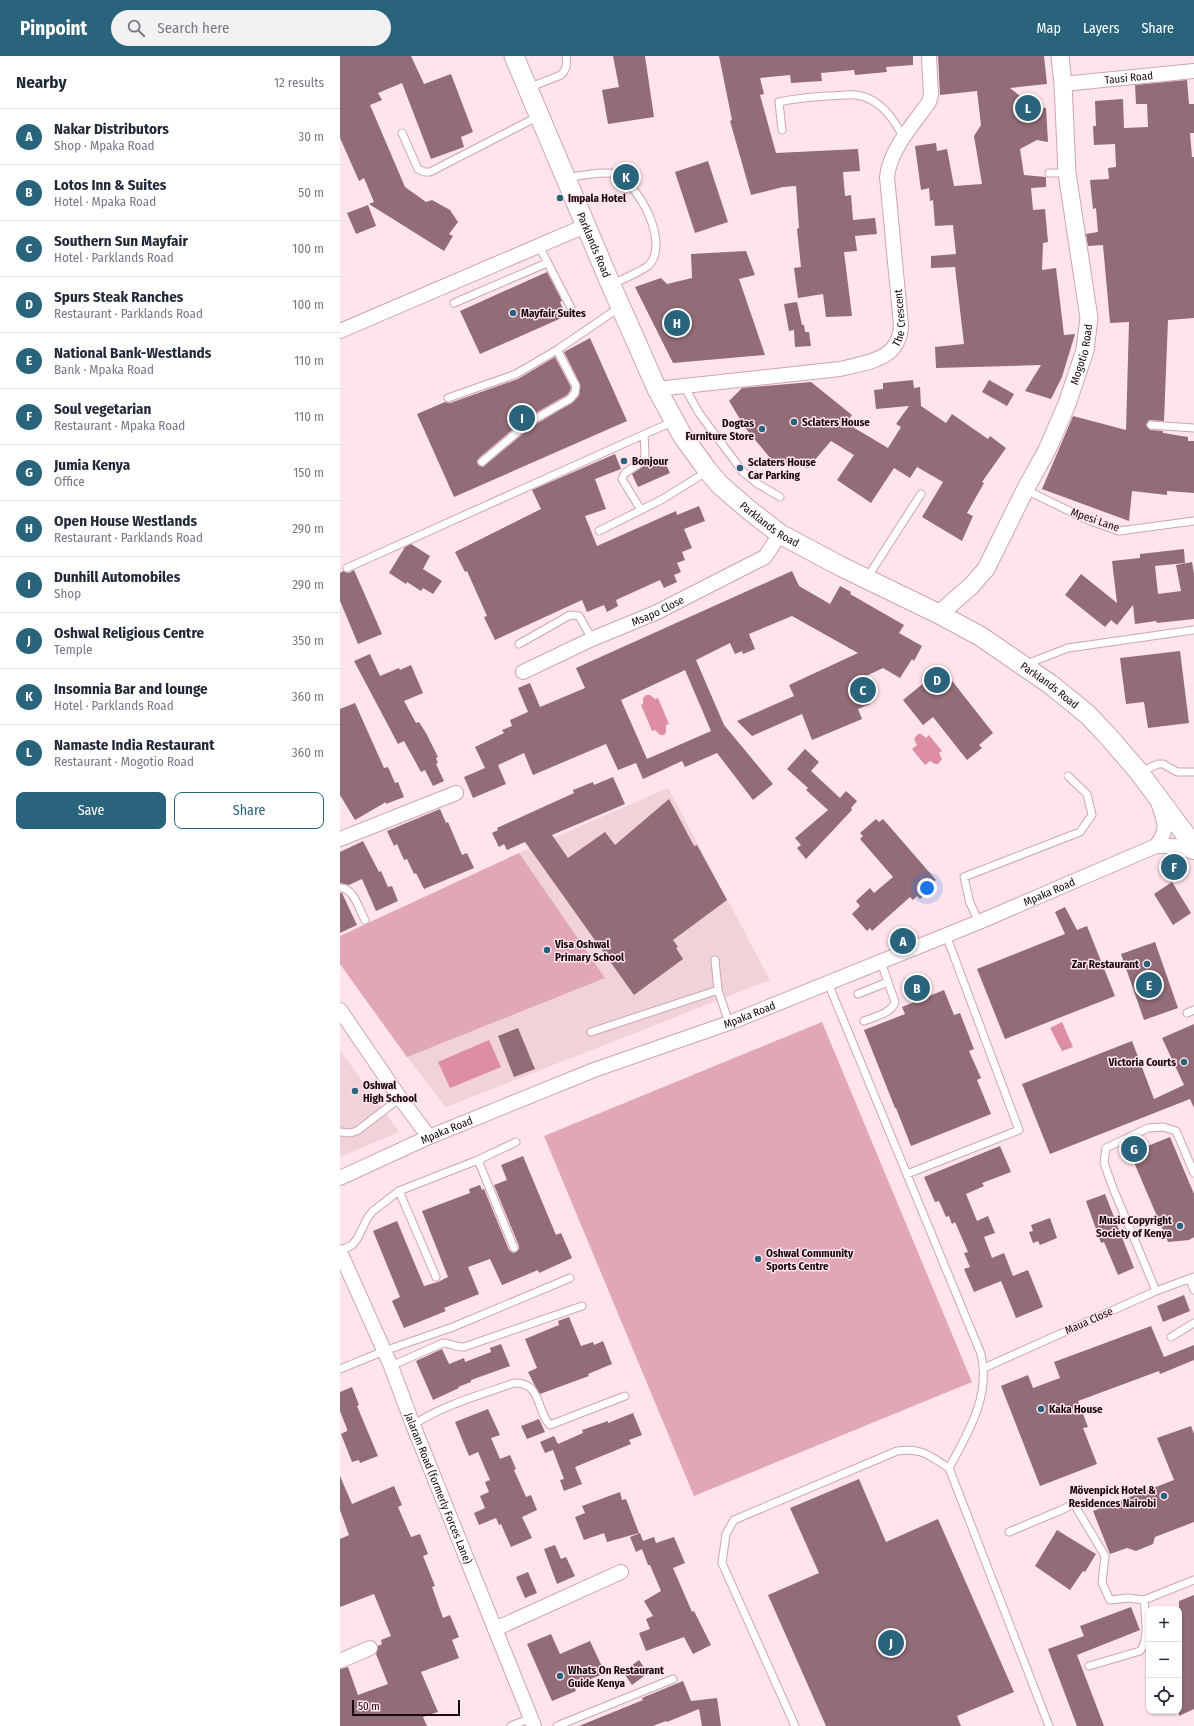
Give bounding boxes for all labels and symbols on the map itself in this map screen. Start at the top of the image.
street label: Tausi Road [1104,69,1154,86]
pin: L [1015,93,1041,123]
pin: K [613,162,639,192]
place label: Impala Hotel [568,192,627,205]
marker: Impala Hotel [555,193,565,203]
street label: Parklands Road [574,210,614,279]
street label: The Crescent [889,288,908,349]
place label: Mayfair Suites [521,307,586,320]
marker: Mayfair Suites [508,308,518,318]
pin: H [664,308,690,338]
street label: Mogotio Road [1067,323,1095,386]
pin: I [509,403,535,433]
place label: Sclaters House [802,416,870,429]
place label: Dogtas Furniture Store [685,417,754,443]
marker: Sclaters House [789,417,799,427]
marker: Dogtas Furniture Store [757,424,767,434]
place label: Bonjour [632,455,669,468]
marker: Bonjour [619,456,629,466]
place label: Sclaters House Car Parking [748,456,816,482]
marker: Sclaters House Car Parking [735,463,745,473]
street label: Parklands Road [737,499,801,549]
street label: Mpesi Lane [1069,506,1121,534]
street label: Msapo Close [630,593,686,628]
street label: Parklands Road [1018,659,1082,711]
pin: D [924,665,950,695]
pin: C [850,675,876,705]
pin: F [1161,852,1187,882]
street label: Mpaka Road [1021,875,1077,909]
your location [917,878,937,898]
pin: A [890,926,916,956]
place label: Visa Oshwal Primary School [554,938,625,964]
marker: Visa Oshwal Primary School [542,945,552,955]
place label: Zar Restaurant [1072,958,1139,971]
marker: Zar Restaurant [1142,959,1152,969]
pin: E [1136,970,1162,1000]
pin: B [904,973,930,1003]
street label: Mpaka Road [722,998,777,1031]
place label: Victoria Courts [1108,1056,1176,1069]
marker: Victoria Courts [1179,1057,1189,1067]
place label: Oshwal High School [363,1079,418,1105]
marker: Oshwal High School [350,1086,360,1096]
street label: Mpaka Road [419,1114,474,1146]
pin: G [1121,1134,1147,1164]
place label: Music Copyright Society of Kenya [1096,1214,1173,1240]
marker: Music Copyright Society of Kenya [1175,1221,1185,1231]
place label: Oshwal Community Sports Centre [766,1247,854,1273]
marker: Oshwal Community Sports Centre [753,1254,763,1264]
street label: Maua Close [1063,1305,1115,1337]
place label: Kaka House [1049,1403,1103,1416]
marker: Kaka House [1036,1404,1046,1414]
street label: Jalaram Road (formerly Forces Lane) [402,1411,475,1566]
place label: Mövenpick Hotel & Residences Nairobi [1069,1484,1156,1510]
marker: Mövenpick Hotel & Residences Nairobi [1159,1491,1169,1501]
pin: J [878,1628,904,1658]
place label: Whats On Restaurant Guide Kenya [568,1664,664,1690]
marker: Whats On Restaurant Guide Kenya [555,1671,565,1681]
scale bar [352,1698,460,1717]

